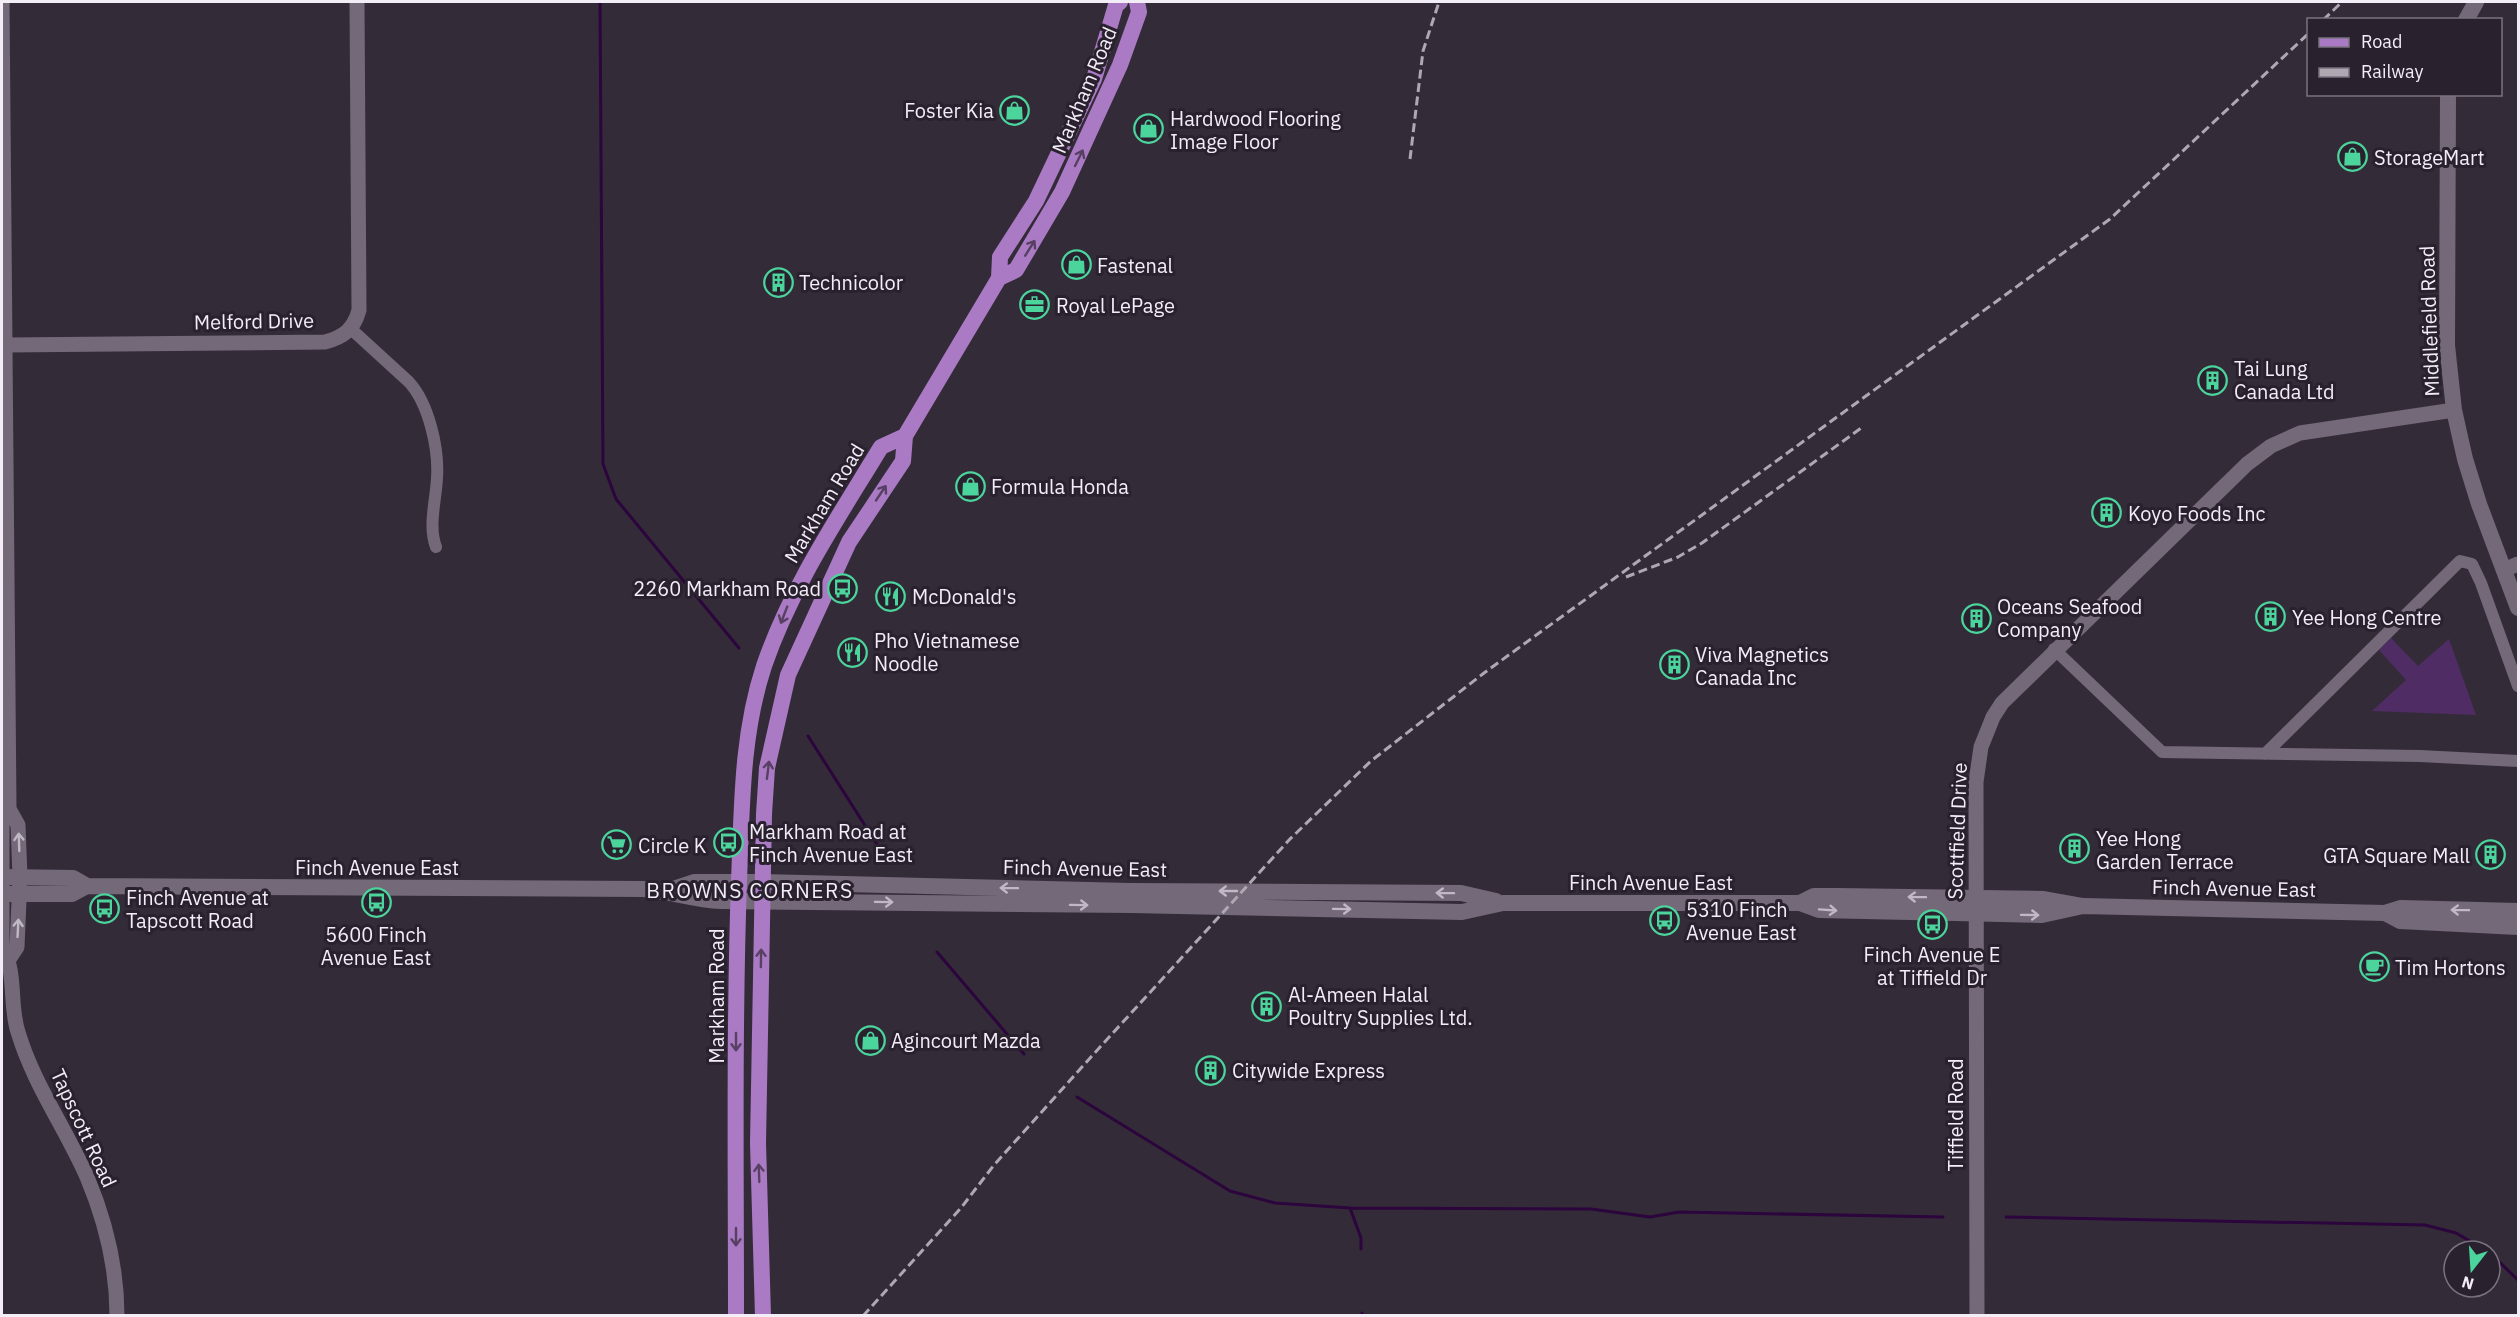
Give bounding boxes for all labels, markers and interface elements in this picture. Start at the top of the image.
legend [2307,18,2502,96]
street label: Markham Road [1045,23,1123,157]
text: Road [2361,30,2402,53]
text: Railway [2361,60,2423,83]
shop icon: Foster Kia [999,94,1031,126]
place label: Foster Kia [904,97,994,124]
place label: Hardwood Flooring Image Floor [1170,105,1341,155]
shop icon: Hardwood Flooring Image Floor [1133,113,1165,145]
shop icon: StorageMart [2337,141,2369,173]
place label: StorageMart [2374,144,2484,171]
one-way arrow [1073,149,1085,167]
one-way arrow [1024,240,1036,257]
street label: Middlefield Road [2413,245,2445,397]
shop icon: Fastenal [1060,249,1092,281]
place label: Fastenal [1097,252,1173,279]
building icon: Technicolor [762,266,794,298]
place label: Technicolor [799,269,903,296]
office icon: Royal LePage [1019,289,1051,321]
place label: Royal LePage [1056,292,1175,319]
street label: Melford Drive [194,306,314,336]
place label: Tai Lung Canada Ltd [2234,355,2335,405]
building icon: Tai Lung Canada Ltd [2197,364,2229,396]
street label: Markham Road [778,438,870,568]
shop icon: Formula Honda [954,470,986,502]
place label: Formula Honda [991,473,1129,500]
one-way arrow [875,486,887,502]
building icon: Koyo Foods Inc [2091,497,2123,529]
place label: Koyo Foods Inc [2128,500,2266,527]
bus stop icon: 2260 Markham Road [826,572,858,604]
place label: 2260 Markham Road [633,575,821,602]
restaurant icon: McDonald's [875,580,907,612]
place label: McDonald's [912,583,1017,610]
place label: Oceans Seafood Company [1997,593,2142,643]
building icon: Yee Hong Centre [2255,601,2287,633]
building icon: Oceans Seafood Company [1960,602,1992,634]
place label: Yee Hong Centre [2292,604,2442,631]
one-way arrow [778,605,789,624]
place label: Pho Vietnamese Noodle [874,627,1020,677]
restaurant icon: Pho Vietnamese Noodle [837,636,869,668]
place label: Viva Magnetics Canada Inc [1695,641,1829,691]
building icon: Viva Magnetics Canada Inc [1658,649,1690,681]
one-way arrow [762,760,773,780]
street label: Scottfield Drive [1941,762,1973,900]
place label: Markham Road at Finch Avenue East [749,818,913,868]
place label: Yee Hong Garden Terrace [2096,825,2234,875]
bus stop icon: Markham Road at Finch Avenue East [712,826,744,858]
supermarket icon: Circle K [601,829,633,861]
one-way arrow [13,832,25,852]
place label: Circle K [638,832,707,859]
building icon: Yee Hong Garden Terrace [2059,833,2091,865]
building icon: GTA Square Mall [2475,839,2507,871]
place label: GTA Square Mall [2323,842,2470,869]
street label: Finch Avenue East [1003,853,1167,883]
street label: Finch Avenue East [295,854,459,881]
street label: Finch Avenue East [1569,869,1733,896]
street label: Finch Avenue East [2152,873,2316,903]
district label: BROWNS CORNERS [646,876,854,904]
one-way arrow [999,882,1019,894]
place label: Finch Avenue at Tapscott Road [126,884,269,934]
one-way arrow [1219,885,1239,897]
bus stop icon: 5600 Finch Avenue East [360,887,392,919]
one-way arrow [1436,887,1456,899]
one-way arrow [1907,891,1927,903]
bus stop icon: Finch Avenue at Tapscott Road [89,892,121,924]
one-way arrow [873,896,893,908]
place label: 5310 Finch Avenue East [1686,896,1796,946]
one-way arrow [1068,899,1088,910]
one-way arrow [1332,903,1352,915]
bus stop icon: 5310 Finch Avenue East [1649,904,1681,936]
one-way arrow [2451,904,2471,915]
one-way arrow [1817,905,1837,916]
bus stop icon: Finch Avenue E at Tiffield Dr [1916,908,1948,940]
one-way arrow [2019,909,2039,921]
one-way arrow [13,918,24,938]
place label: 5600 Finch Avenue East [321,921,431,971]
street label: Markham Road [703,929,730,1064]
place label: Finch Avenue E at Tiffield Dr [1864,941,2000,991]
one-way arrow [755,949,766,969]
cafe icon: Tim Hortons [2358,951,2390,983]
place label: Tim Hortons [2395,954,2506,981]
place label: Al-Ameen Halal Poultry Supplies Ltd. [1288,981,1473,1031]
building icon: Al-Ameen Halal Poultry Supplies Ltd. [1251,990,1283,1022]
shop icon: Agincourt Mazda [854,1024,886,1056]
place label: Agincourt Mazda [891,1027,1041,1054]
one-way arrow [730,1031,742,1051]
building icon: Citywide Express [1195,1054,1227,1086]
place label: Citywide Express [1232,1057,1385,1084]
street label: Tiffield Road [1942,1059,1969,1171]
street label: Tapscott Road [45,1064,123,1192]
one-way arrow [753,1164,764,1184]
one-way arrow [730,1226,742,1246]
north arrow [2442,1239,2502,1299]
text: N [2459,1272,2476,1295]

